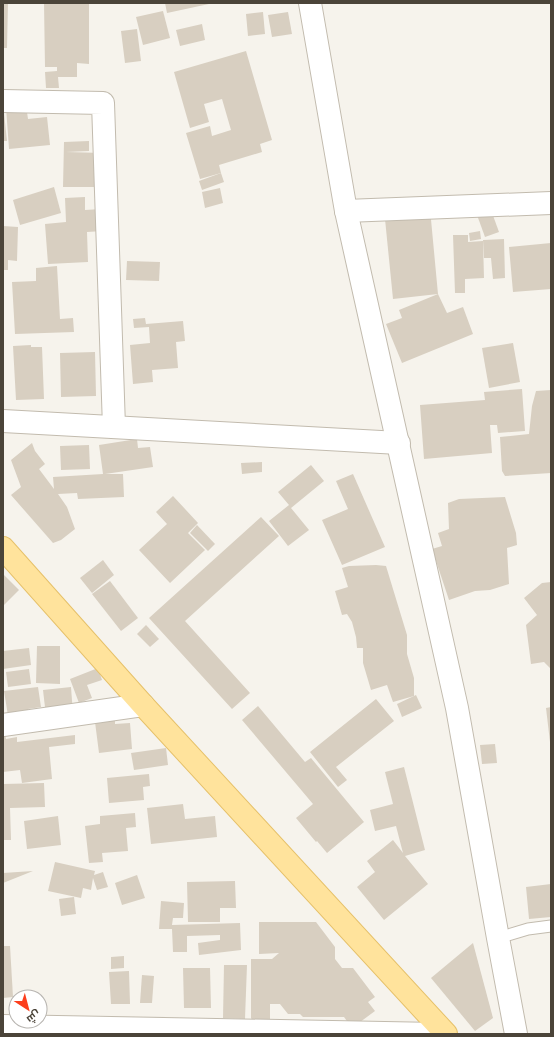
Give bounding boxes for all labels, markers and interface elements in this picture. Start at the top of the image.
north arrow [8,989,48,1029]
text: ش [24,1007,43,1026]

